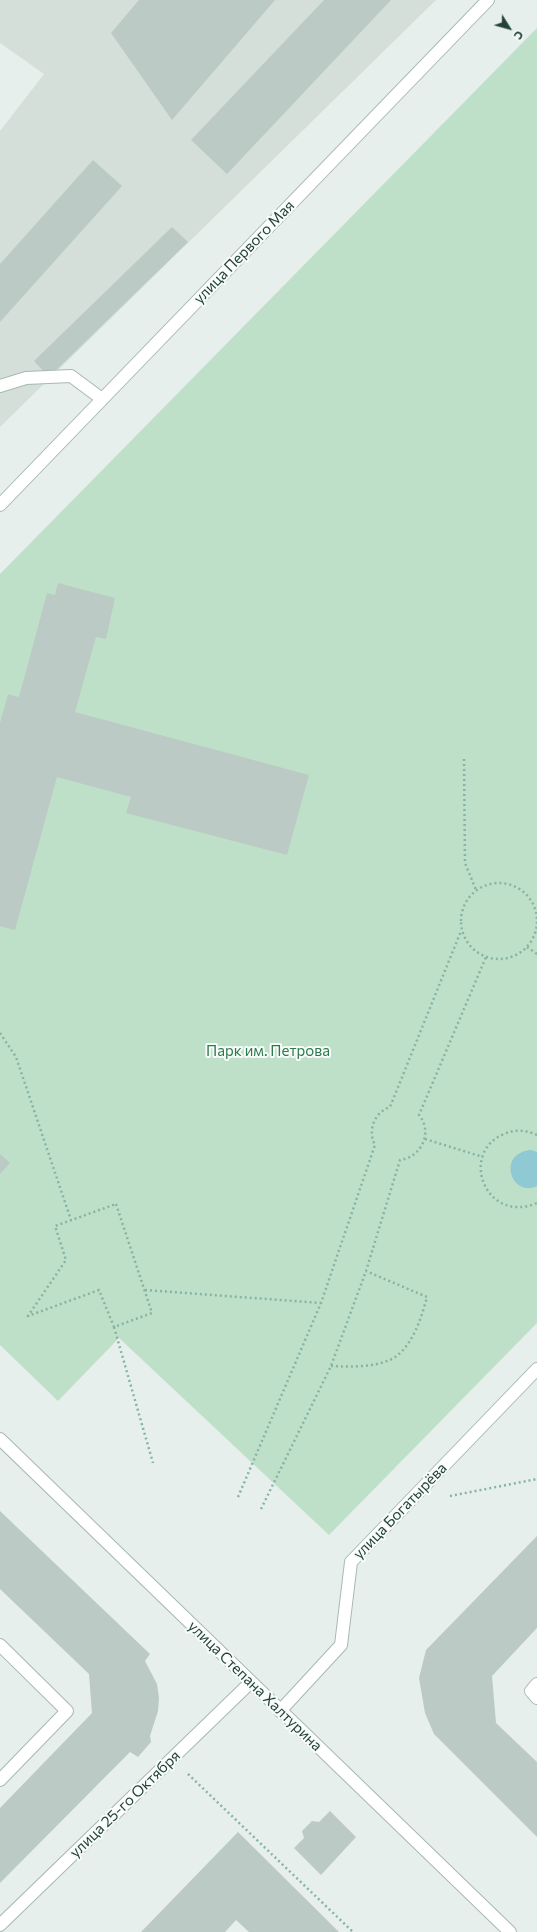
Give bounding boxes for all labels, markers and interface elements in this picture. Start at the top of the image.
north arrow [489,8,529,48]
text: С [512,29,526,42]
street label: улица Первого Мая [190,197,298,307]
park label: Парк им. Петрова [206,1042,330,1060]
street label: улица Богатырёва [349,1459,451,1563]
street label: улица Степана Халтурина [184,1617,326,1755]
street label: улица 25-го Октября [66,1747,184,1861]

